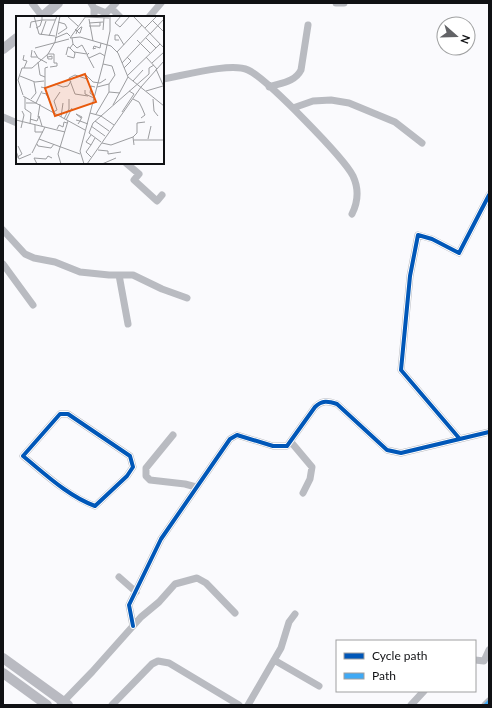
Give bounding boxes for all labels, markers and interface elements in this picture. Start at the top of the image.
inset map [16,16,164,164]
north arrow [436,16,476,56]
text: N [458,33,473,46]
legend [336,640,476,692]
text: Cycle path [372,648,427,663]
text: Path [372,668,396,683]

